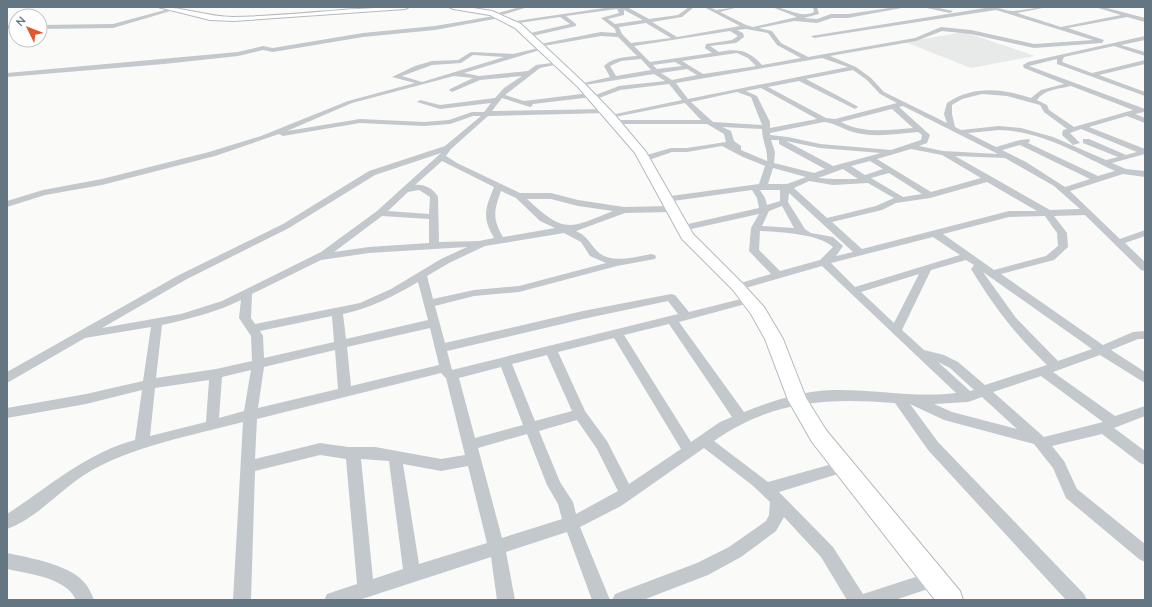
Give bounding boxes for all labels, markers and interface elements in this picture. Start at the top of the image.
north arrow [8,8,48,48]
text: N [13,13,29,29]

